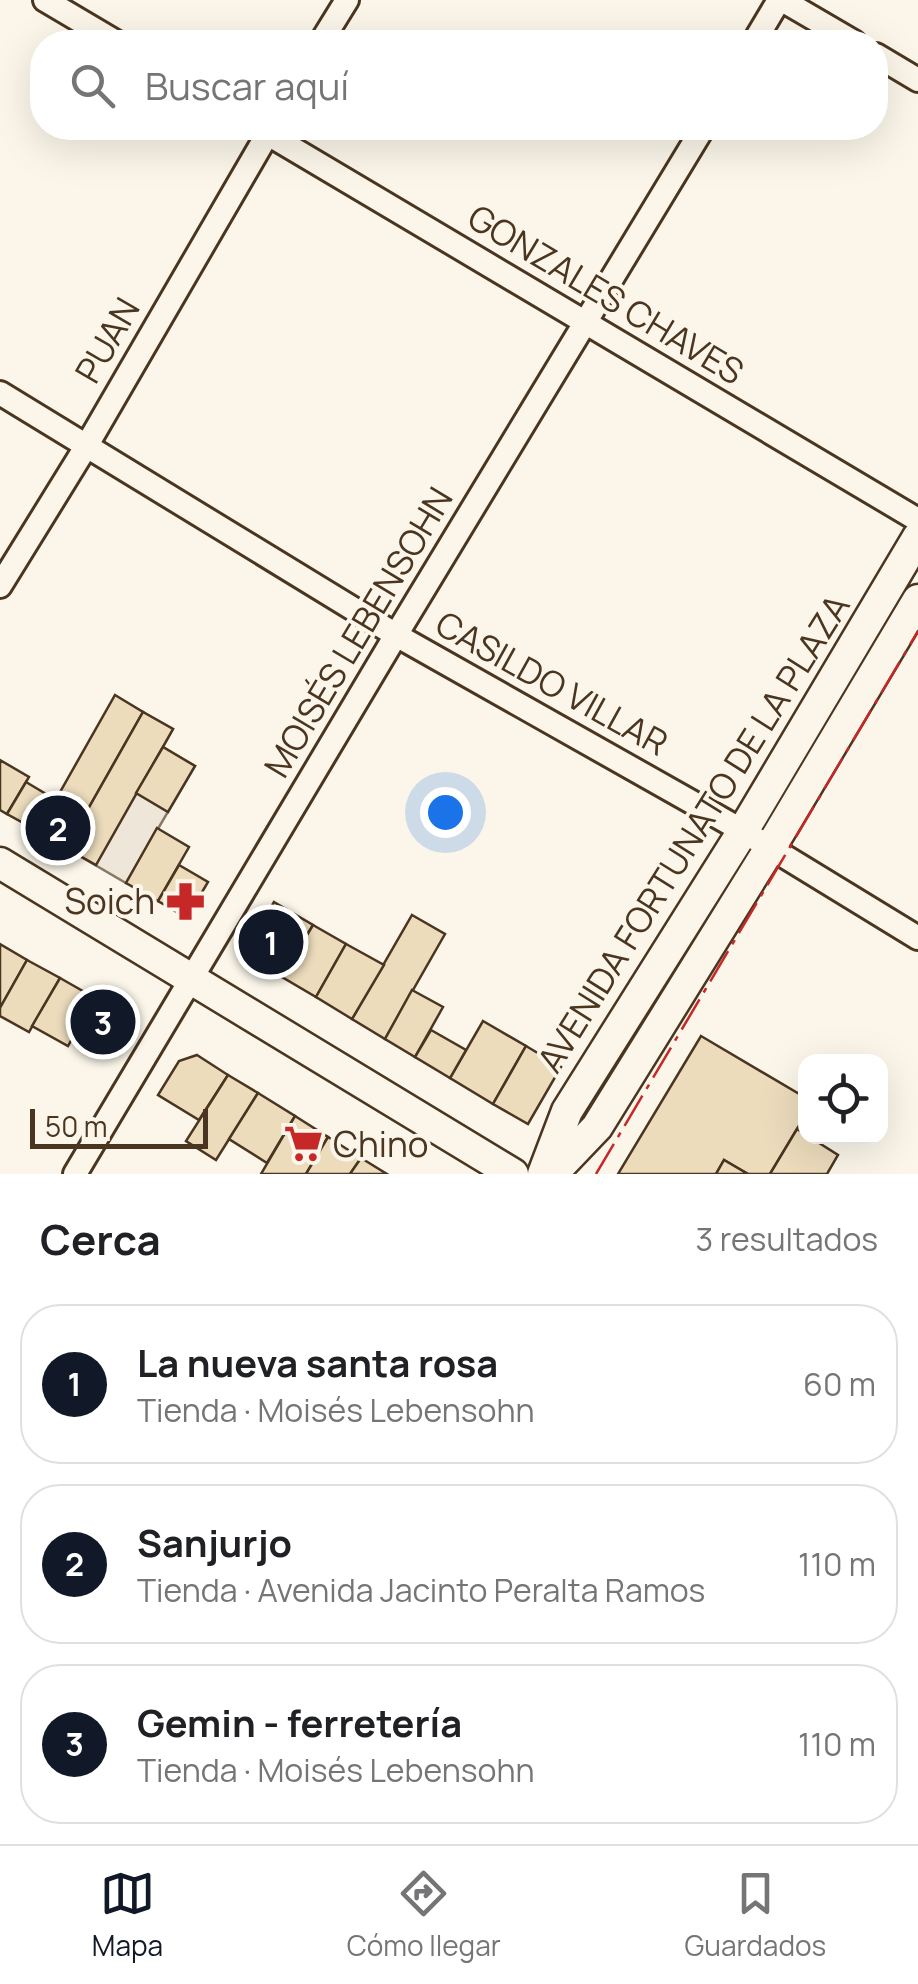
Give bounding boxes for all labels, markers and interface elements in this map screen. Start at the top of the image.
search box [30,30,888,140]
icon: search [65,58,120,113]
text: Buscar aquí [145,59,349,111]
street label: GONZALES CHAVES [459,193,753,395]
street label: PUAN [64,289,150,391]
street label: MOISÉS LEBENSOHN [252,478,464,786]
street label: AVENIDA FORTUNATO DE LA PLAZA [526,585,860,1081]
street label: CASILDO VILLAR [427,599,677,767]
your location [420,787,471,838]
pin: 2 [26,790,90,866]
place label: Soich [64,877,155,925]
pharmacy icon: Soich [164,880,206,922]
pin: 1 [238,904,304,980]
pin: 3 [70,984,136,1060]
map controls [798,1054,888,1144]
button: locate [798,1054,888,1144]
scale bar [30,1104,208,1148]
text: 50 m [45,1107,108,1145]
place label: Chino [333,1120,428,1168]
supermarket icon: Chino [282,1123,324,1165]
text: Cerca [40,1210,161,1268]
text: 3 resultados [696,1217,878,1261]
text: La nueva santa rosa [137,1336,498,1388]
text: 1 [67,1362,82,1406]
text: 60 m [803,1362,876,1406]
text: Tienda · Moisés Lebensohn [137,1388,534,1432]
text: Sanjurjo [137,1516,292,1568]
text: 2 [65,1542,84,1586]
text: 110 m [798,1542,876,1586]
text: Tienda · Avenida Jacinto Peralta Ramos [137,1568,705,1612]
text: Gemin - ferretería [137,1696,462,1748]
text: 3 [65,1722,84,1766]
text: 110 m [798,1722,876,1766]
text: Tienda · Moisés Lebensohn [137,1748,534,1792]
tab: Mapa [92,1866,163,1964]
tab: Cómo llegar [347,1866,501,1964]
tab: Guardados [685,1866,826,1964]

